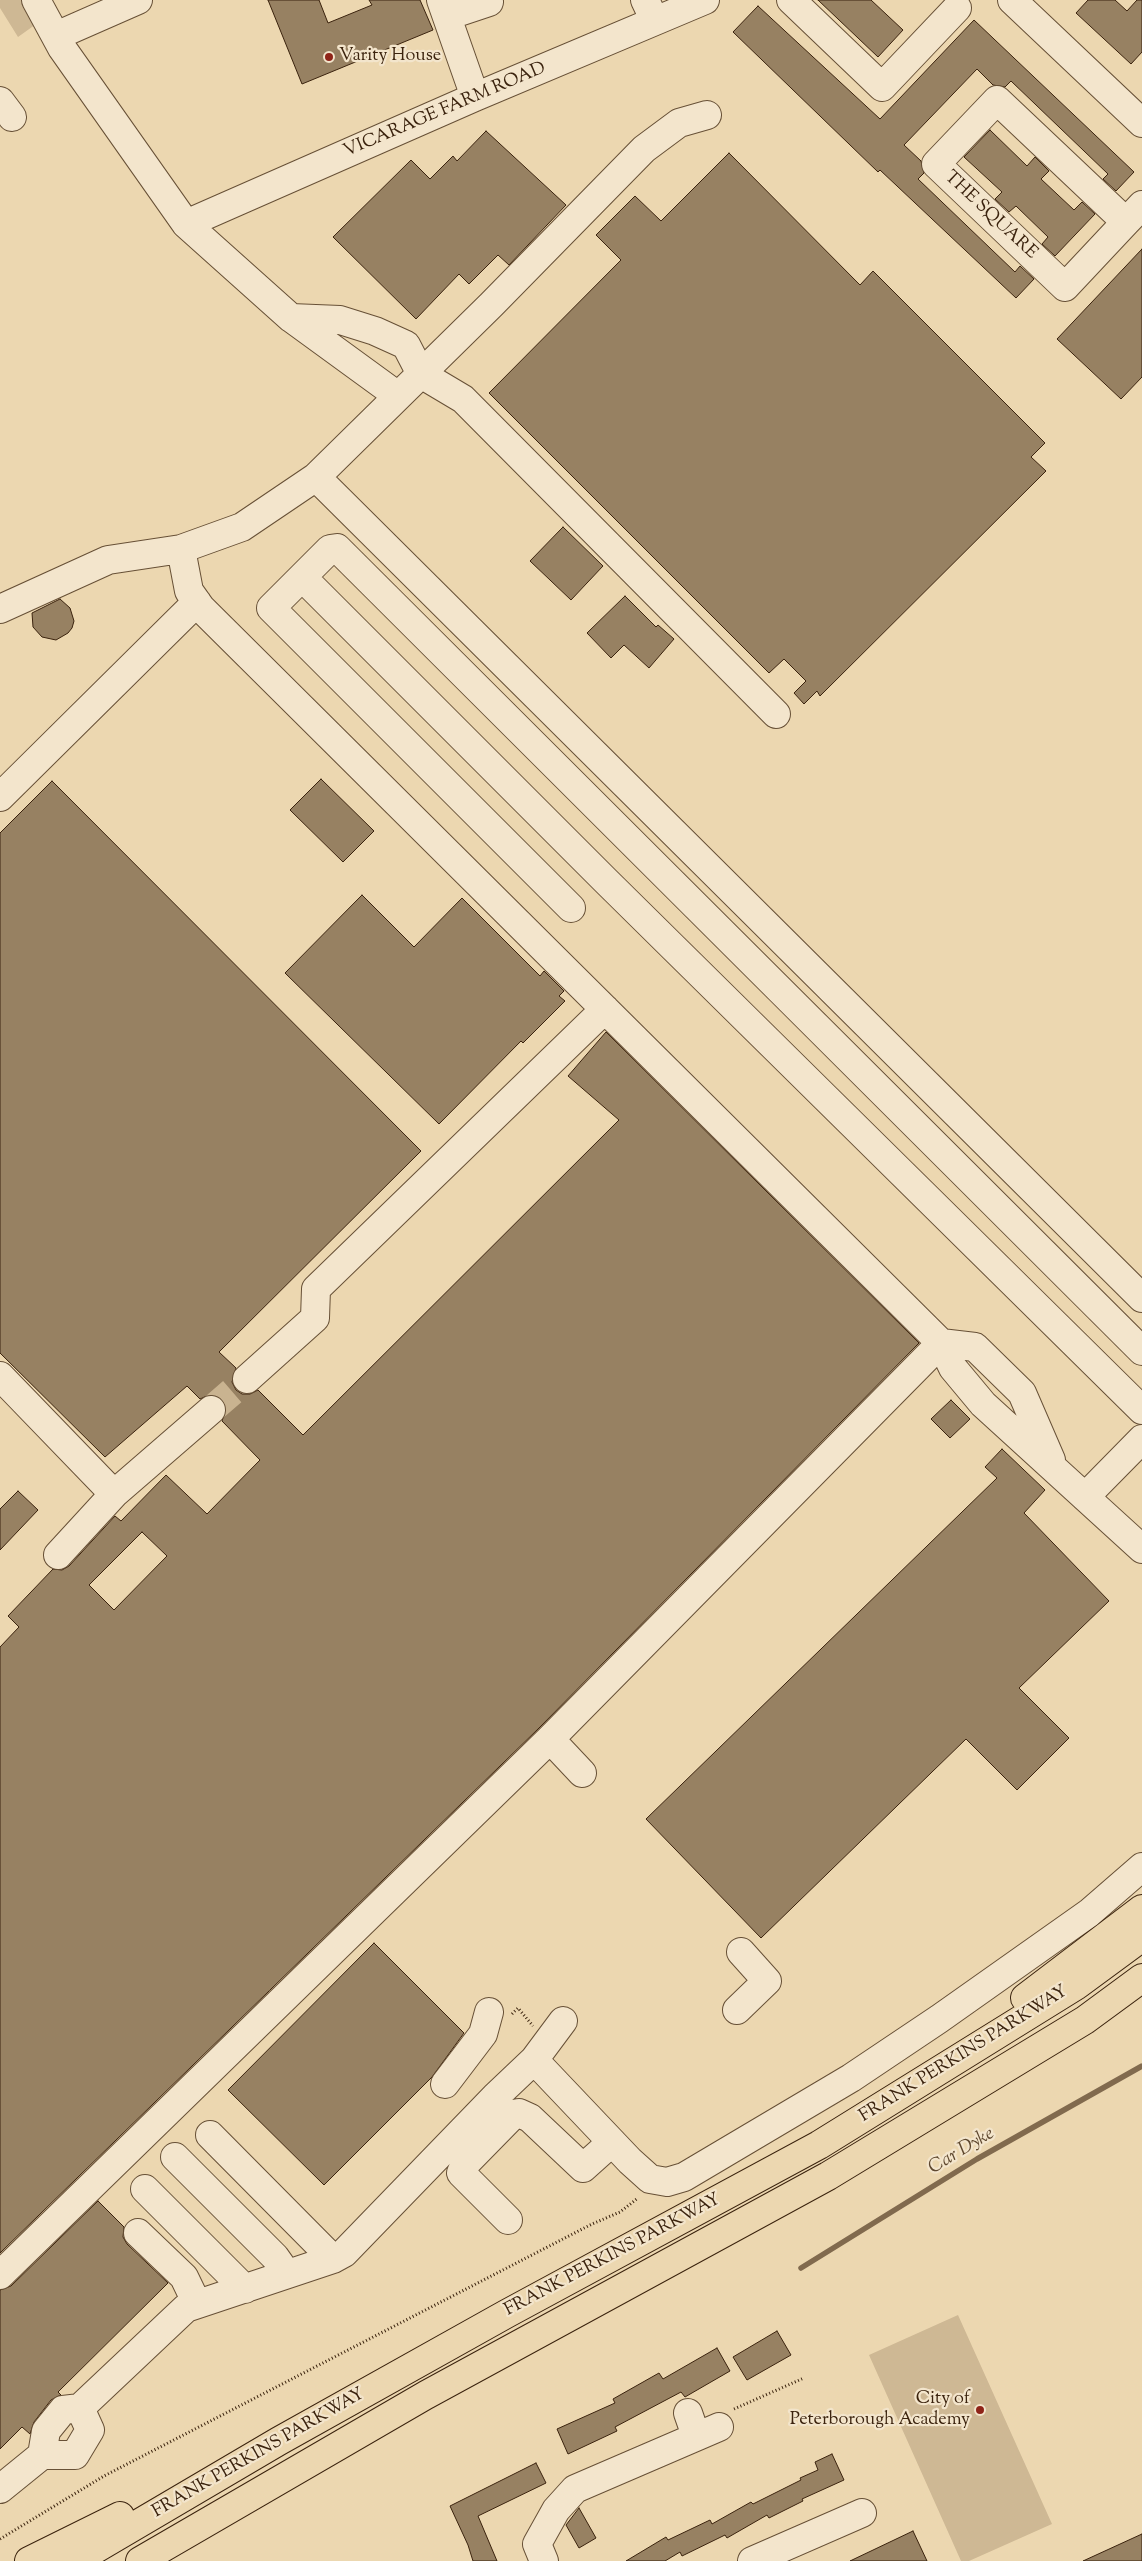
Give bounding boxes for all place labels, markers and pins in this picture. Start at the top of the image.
place label: Varity House [339,46,441,68]
marker: Varity House [323,51,335,63]
place label: City of Peterborough Academy [790,2389,970,2432]
marker: City of Peterborough Academy [974,2404,986,2416]

